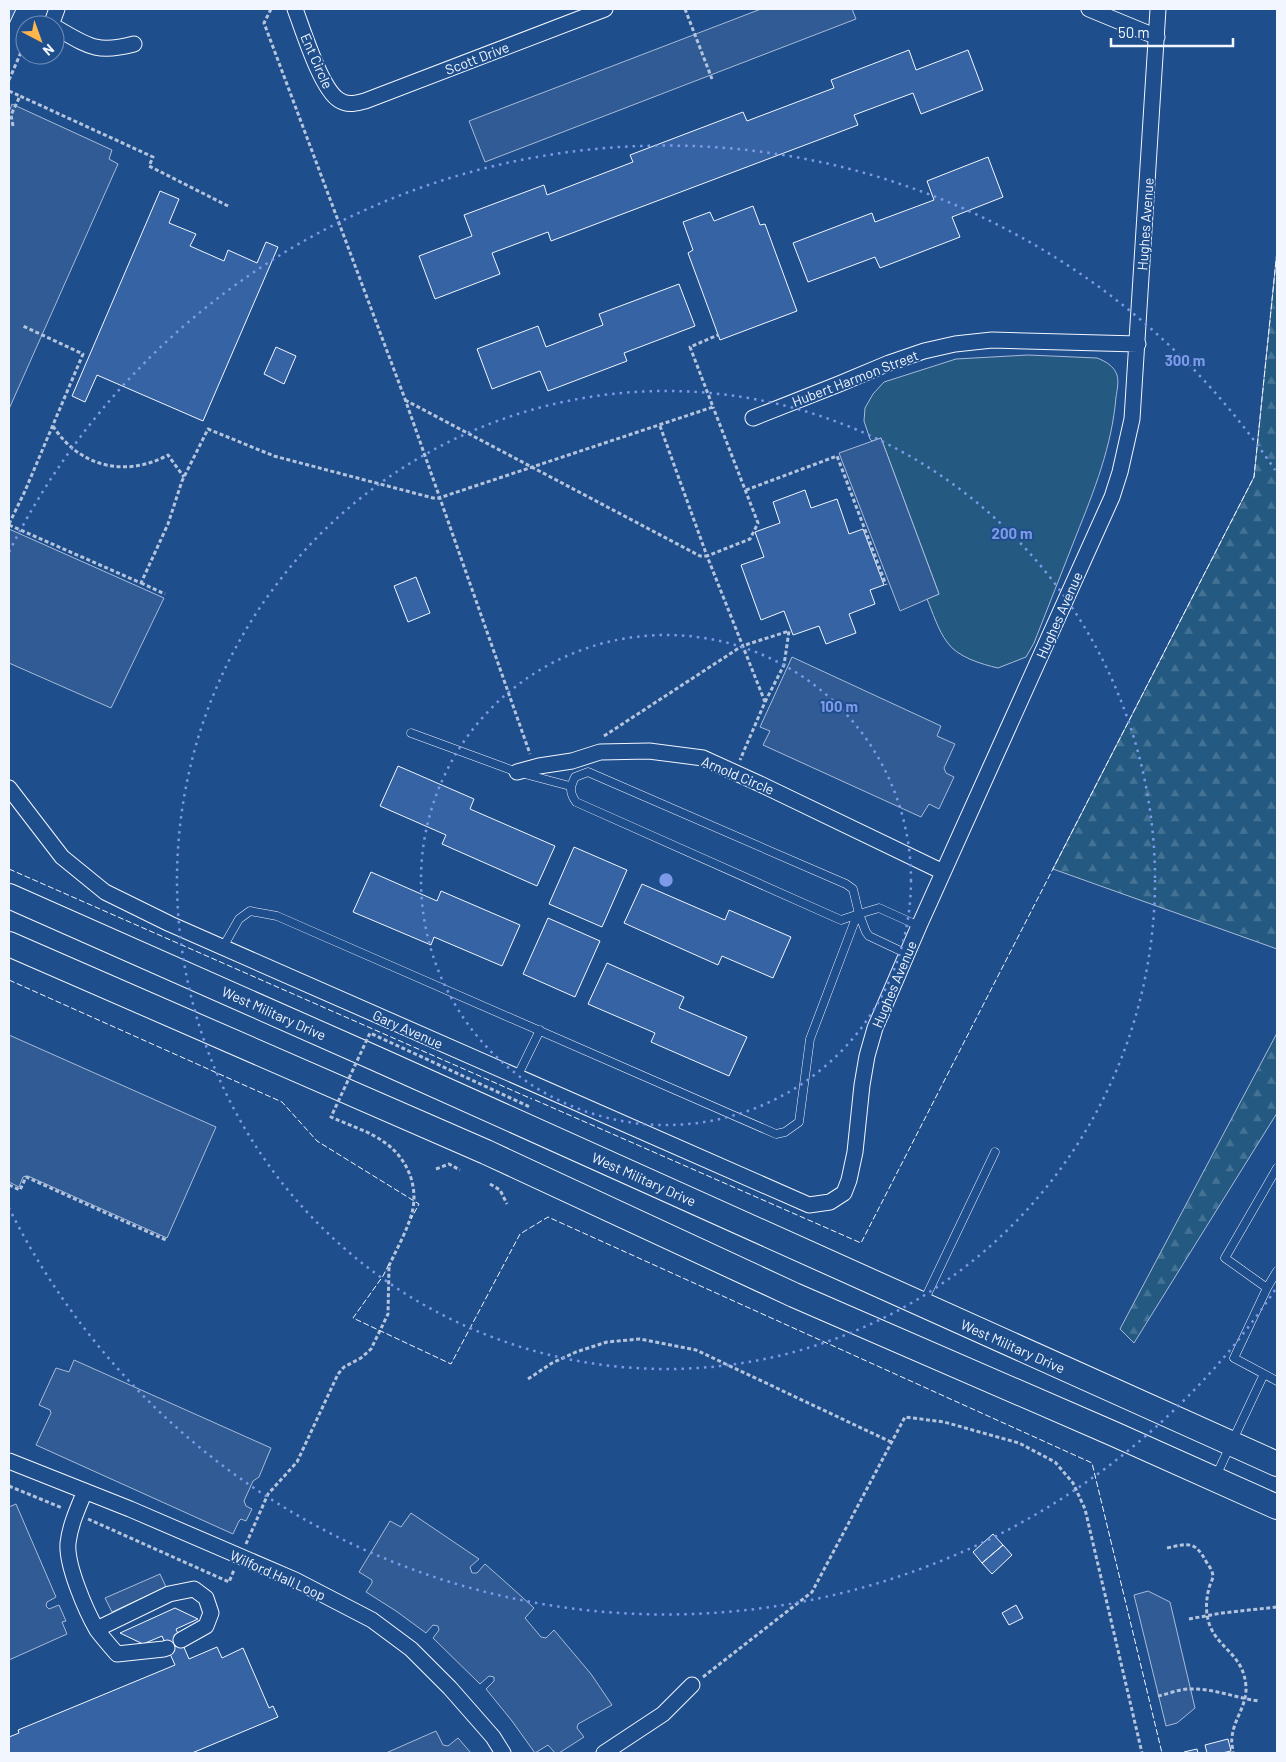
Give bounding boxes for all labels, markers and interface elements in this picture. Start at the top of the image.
north arrow [15,15,65,65]
scale bar [1111,15,1234,47]
text: 50 m [1118,23,1150,41]
street label: Ent Circle [297,31,337,91]
street label: Scott Drive [443,38,511,78]
text: N [40,41,58,60]
street label: Hughes Avenue [1133,177,1157,271]
street label: Hubert Harmon Street [789,346,921,410]
text: 300 m [1165,351,1205,369]
text: 200 m [991,524,1033,542]
street label: Hughes Avenue [1032,569,1086,661]
text: 100 m [820,697,858,715]
street label: Arnold Circle [699,752,777,798]
centre of rings [657,871,675,889]
street label: Hughes Avenue [868,938,920,1030]
street label: West Military Drive [219,982,329,1044]
street label: Gary Avenue [370,1006,446,1052]
street label: West Military Drive [589,1148,699,1210]
street label: West Military Drive [958,1315,1068,1377]
street label: Wilford Hall Loop [227,1546,329,1604]

